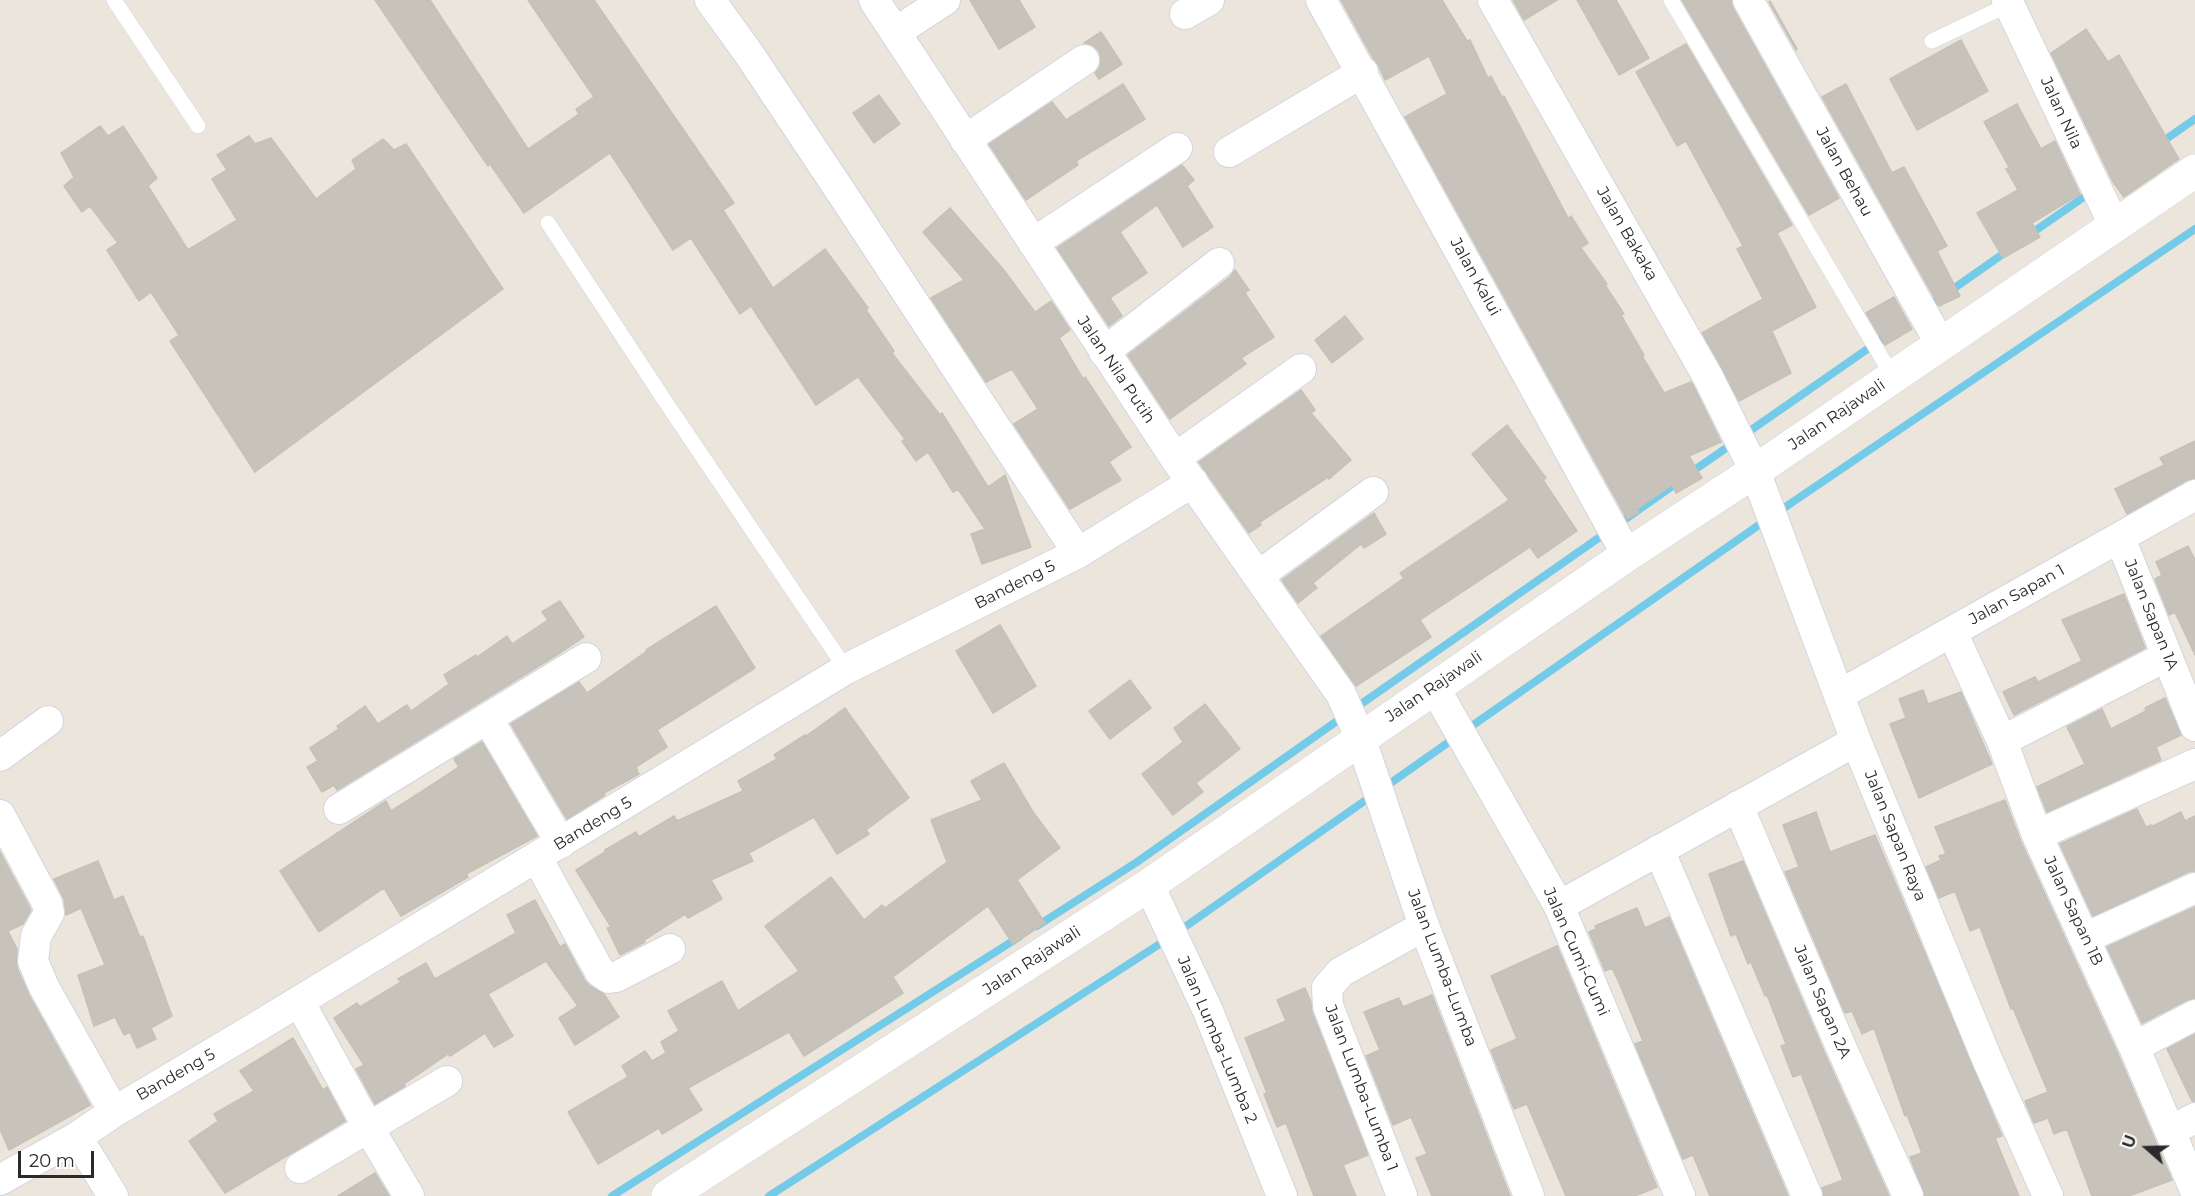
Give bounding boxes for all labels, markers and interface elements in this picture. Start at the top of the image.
street label: Jalan Nila [2036,74,2086,152]
street label: Jalan Behau [1812,124,1876,220]
street label: Jalan Bakaka [1592,184,1662,284]
street label: Jalan Kalui [1446,235,1504,319]
street label: Jalan Nila Putih [1073,313,1159,427]
street label: Jalan Rajawali [1785,376,1889,454]
street label: Bandeng 5 [972,557,1058,613]
street label: Jalan Sapan 1A [2120,557,2182,673]
street label: Jalan Sapan 1 [1966,561,2068,629]
street label: Jalan Rajawali [1382,648,1486,726]
street label: Jalan Sapan Raya [1860,768,1930,904]
street label: Bandeng 5 [550,793,636,855]
street label: Jalan Sapan 1B [2039,853,2107,969]
street label: Jalan Cumi-Cumi [1539,885,1613,1019]
street label: Jalan Lumba-Lumba [1403,887,1481,1049]
street label: Jalan Rajawali [980,922,1084,1000]
street label: Jalan Sapan 2A [1789,942,1855,1062]
street label: Jalan Lumba-Lumba 2 [1173,953,1261,1127]
street label: Jalan Lumba-Lumba 1 [1320,1002,1402,1174]
street label: Bandeng 5 [133,1045,219,1105]
north arrow [2117,1118,2177,1178]
text: U [2119,1133,2141,1151]
scale bar [21,1139,98,1177]
text: 20 m [29,1150,75,1172]

